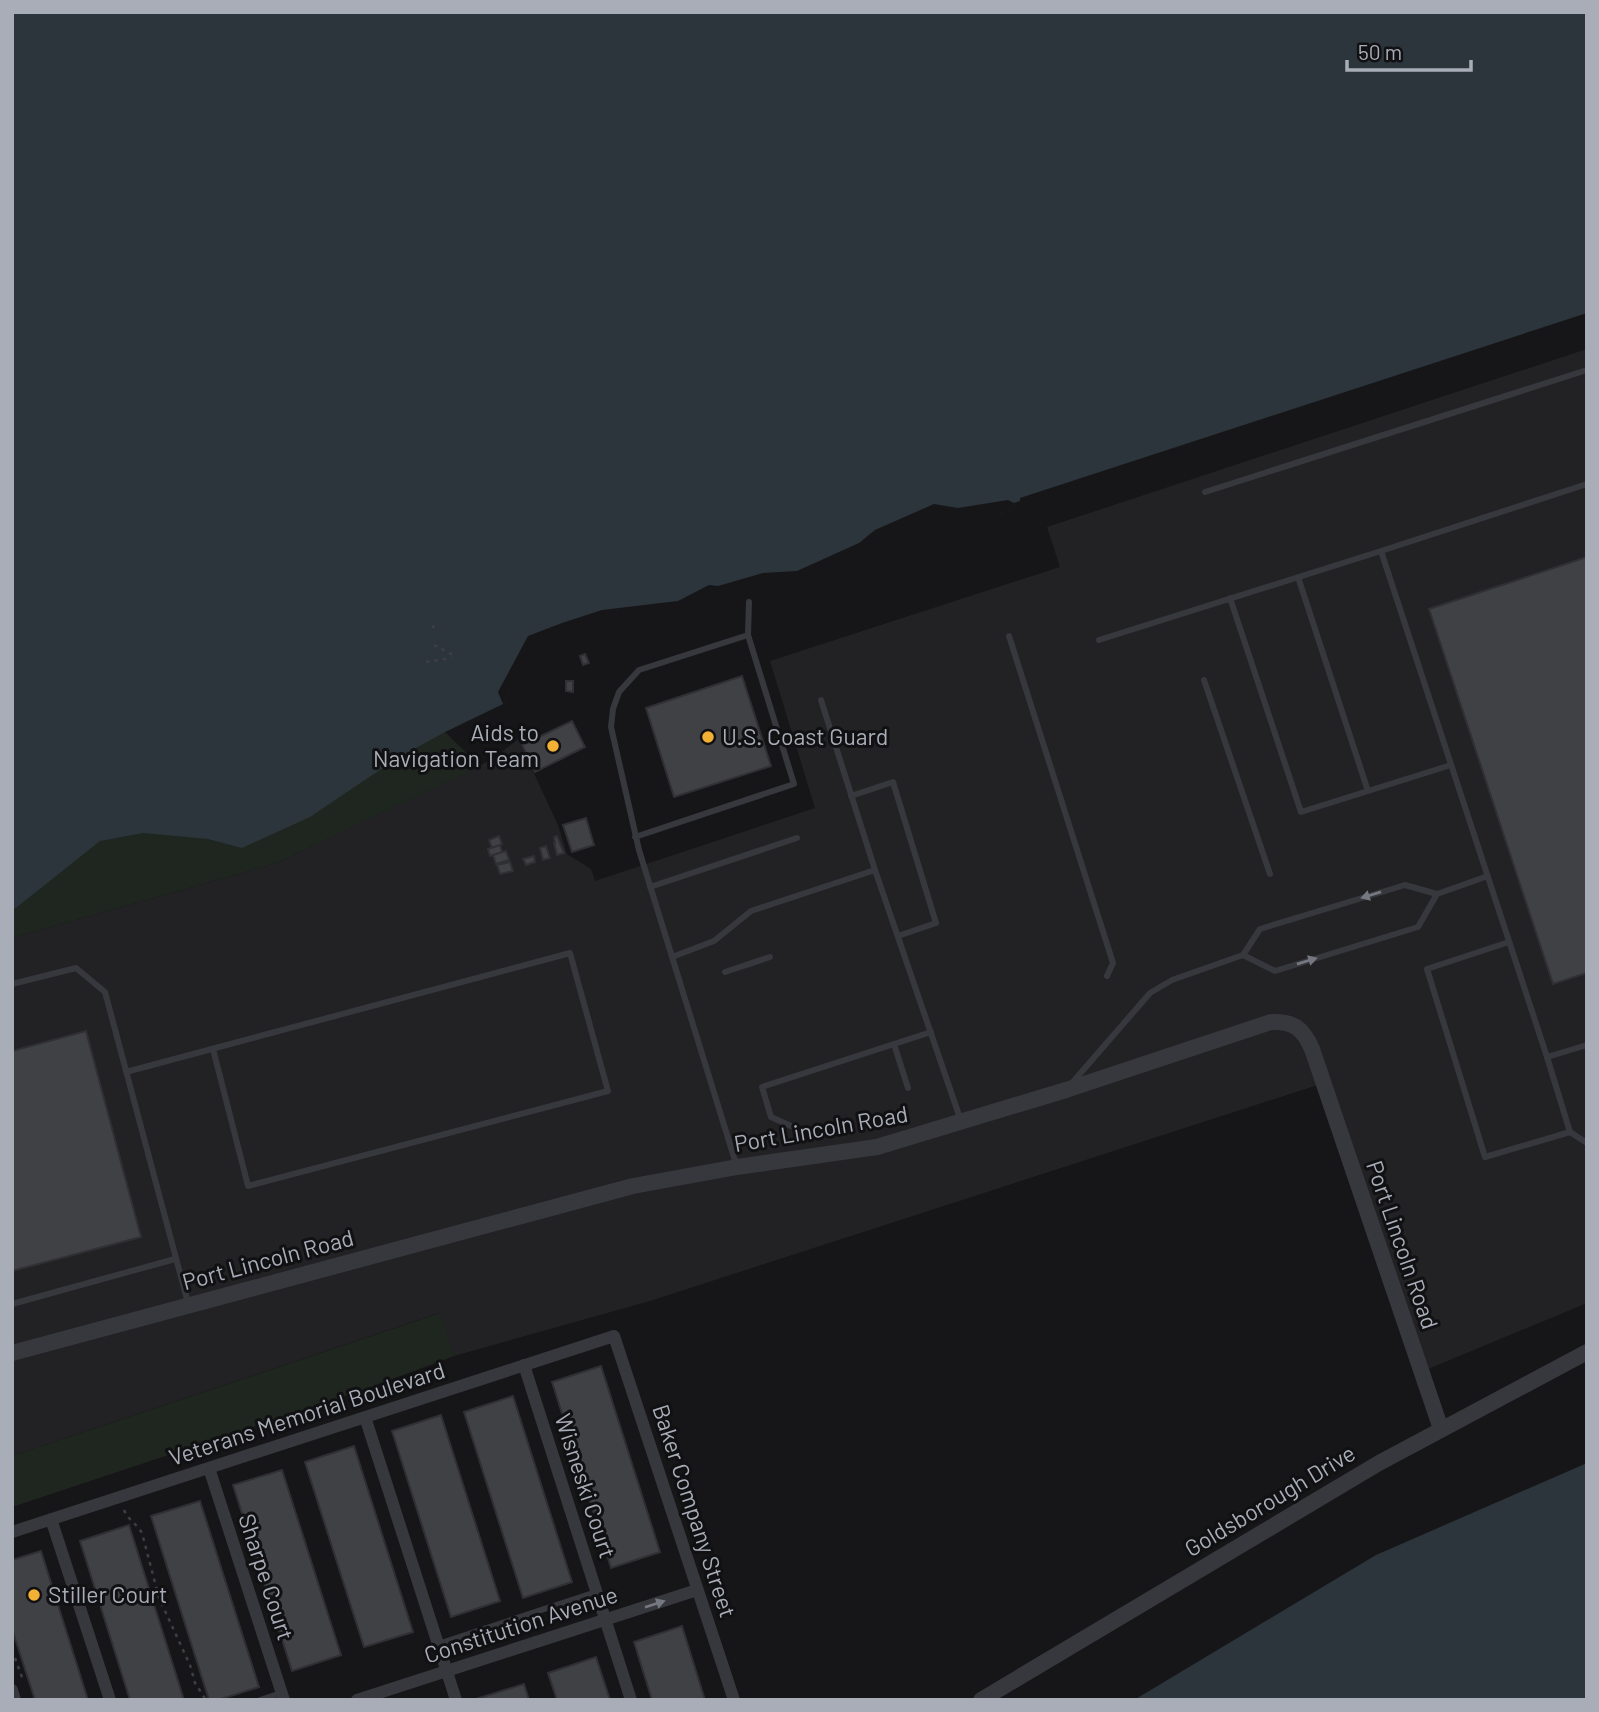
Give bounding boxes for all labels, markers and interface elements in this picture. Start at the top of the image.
scale bar [1347,28,1471,72]
text: 50 m [1358,39,1402,64]
place label: Aids to Navigation Team [373,718,539,772]
place label: U.S. Coast Guard [722,722,888,750]
marker: U.S. Coast Guard [700,729,716,745]
marker: Aids to Navigation Team [545,738,561,754]
one-way arrow [1360,891,1381,901]
one-way arrow [1296,955,1317,966]
street label: Port Lincoln Road [732,1099,910,1157]
street label: Port Lincoln Road [1361,1157,1445,1333]
street label: Port Lincoln Road [179,1223,356,1295]
street label: Veterans Memorial Boulevard [165,1355,448,1471]
street label: Baker Company Street [647,1401,743,1621]
street label: Wisneski Court [549,1410,622,1562]
street label: Goldsborough Drive [1179,1438,1360,1562]
street label: Sharpe Court [233,1510,301,1643]
place label: Stiller Court [48,1580,167,1608]
street label: Constitution Avenue [420,1580,621,1669]
marker: Stiller Court [26,1587,42,1603]
one-way arrow [645,1598,666,1608]

